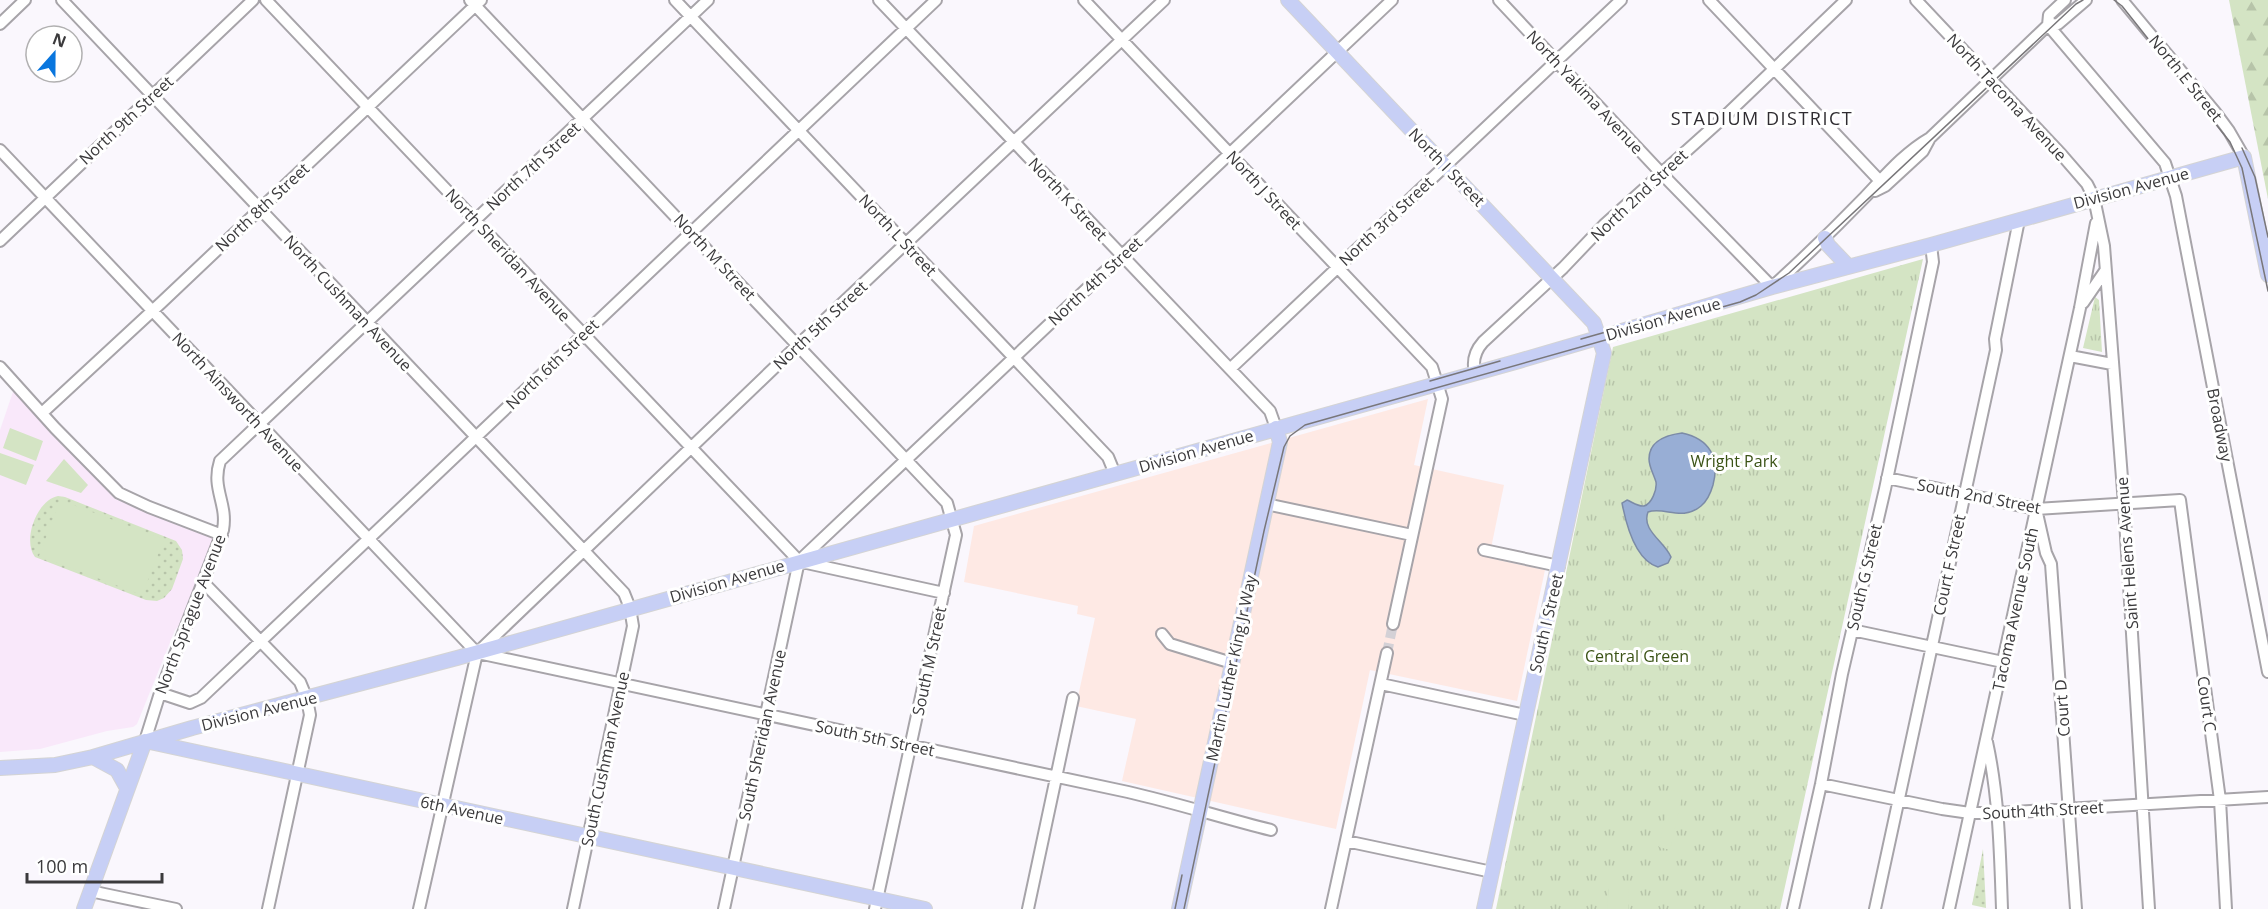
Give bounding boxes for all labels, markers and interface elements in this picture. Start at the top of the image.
north arrow [24,24,84,84]
street label: North Yakima Avenue [1522,25,1648,159]
text: N [49,27,69,53]
street label: North Tacoma Avenue [1942,29,2072,165]
street label: North E Street [2144,30,2228,126]
street label: North 9th Street [74,70,178,169]
district label: STADIUM DISTRICT [1671,106,1853,130]
street label: North 7th Street [481,116,585,215]
street label: North I Street [1404,123,1490,211]
street label: North 2nd Street [1586,144,1693,246]
street label: North J Street [1222,146,1307,235]
street label: North K Street [1024,153,1113,246]
street label: North 8th Street [210,157,314,256]
street label: Division Avenue [2071,162,2191,214]
street label: North 3rd Street [1334,171,1438,271]
street label: North Sheridan Avenue [440,184,576,326]
street label: North L Street [854,189,942,281]
street label: North M Street [669,209,761,305]
street label: North Cushman Avenue [279,230,417,376]
street label: North 4th Street [1043,231,1147,330]
street label: North 5th Street [768,275,872,374]
street label: Division Avenue [1603,292,1723,346]
street label: North 6th Street [501,314,604,414]
street label: North Ainsworth Avenue [167,327,309,477]
street label: Broadway [2202,386,2238,465]
street label: Division Avenue [1136,424,1256,478]
park label: Wright Park [1690,450,1778,472]
street label: South 2nd Street [1915,473,2043,519]
street label: Saint Helens Avenue [2111,476,2143,630]
street label: Court F Street [1928,512,1971,618]
street label: South G Street [1841,521,1887,632]
street label: Tacoma Avenue South [1987,525,2043,693]
street label: North Sprague Avenue [149,531,231,697]
street label: Division Avenue [667,554,787,608]
street label: South I Street [1524,571,1568,675]
street label: Martin Luther King Jr Way [1200,572,1262,763]
street label: South M Street [907,604,951,718]
park label: Central Green [1585,645,1689,667]
street label: South Sheridan Avenue [733,647,791,823]
street label: South Cushman Avenue [576,669,634,849]
street label: Court C [2192,675,2222,733]
street label: Court D [2049,679,2075,737]
street label: Division Avenue [199,686,319,736]
street label: South 5th Street [813,715,937,761]
street label: 6th Avenue [418,790,506,830]
street label: South 4th Street [1982,796,2104,824]
scale bar [27,846,162,884]
text: 100 m [36,854,88,878]

